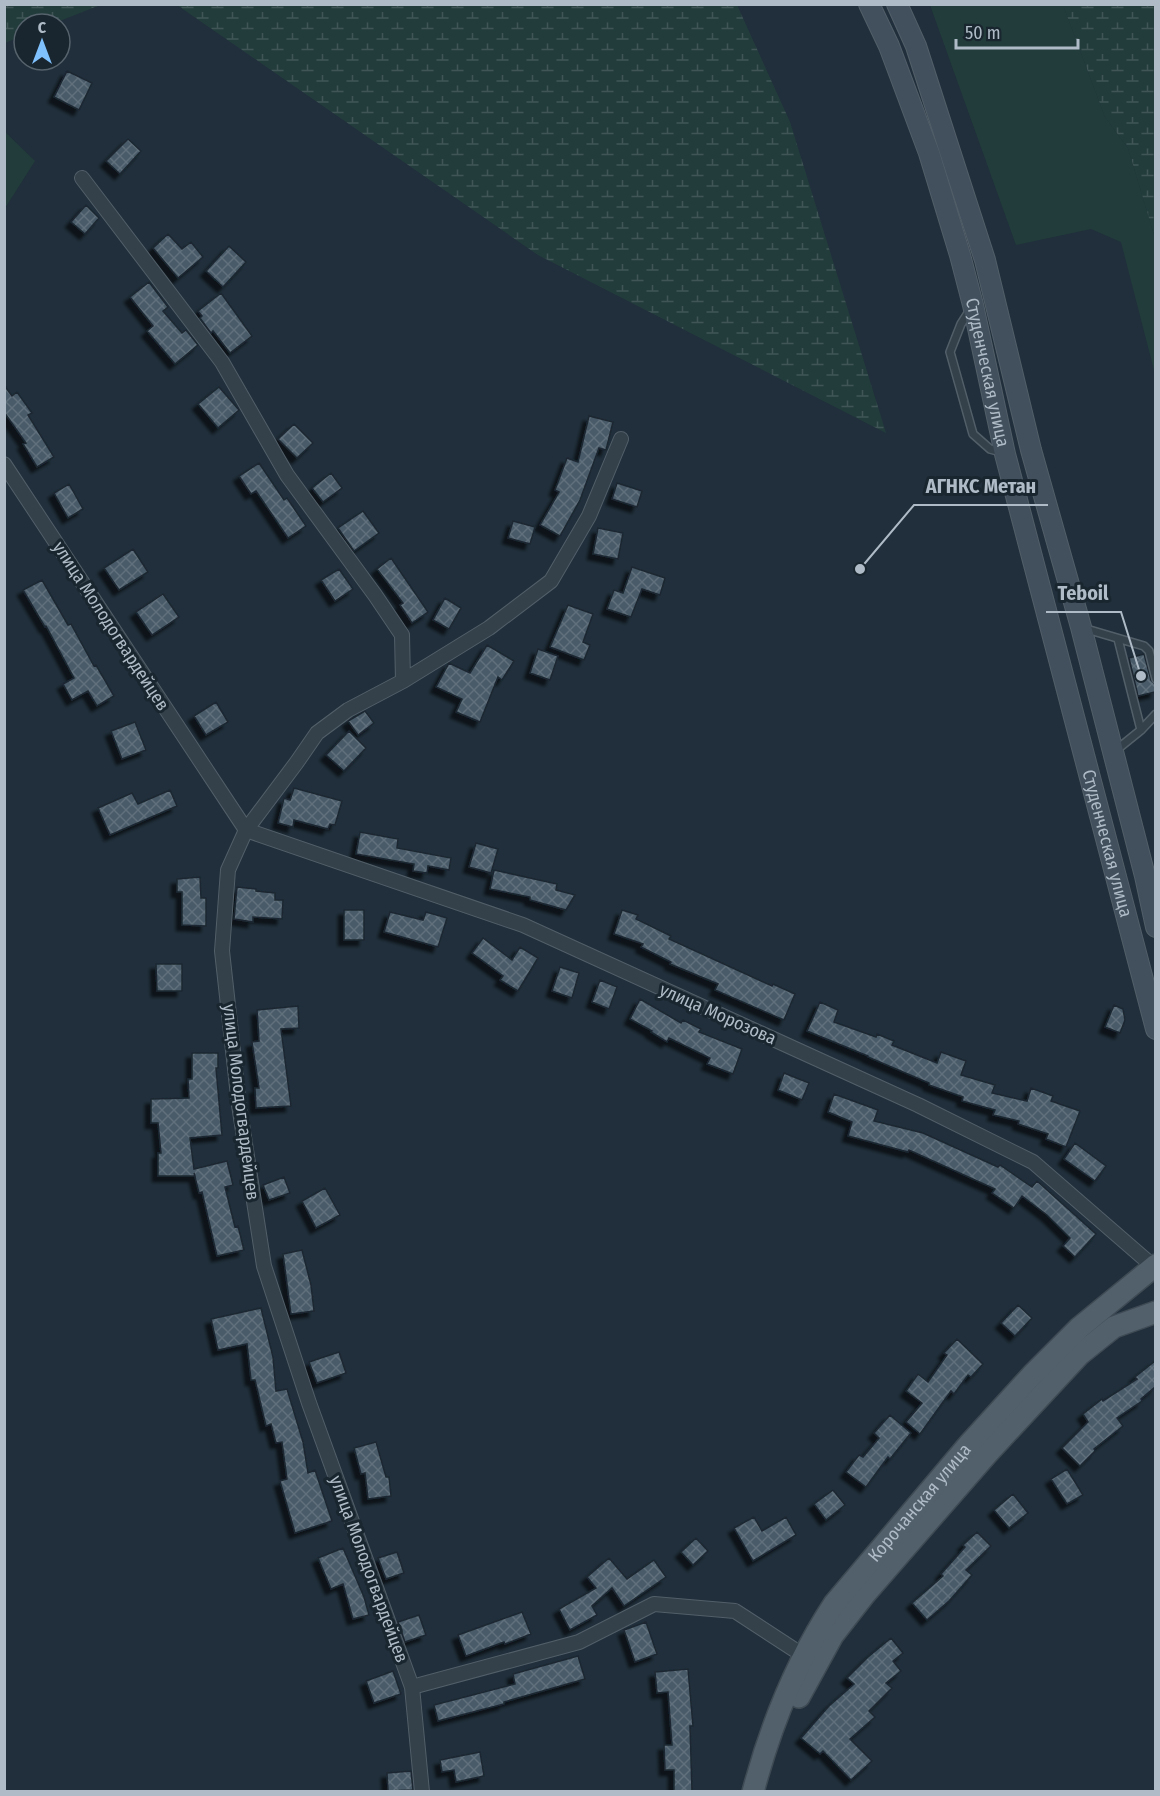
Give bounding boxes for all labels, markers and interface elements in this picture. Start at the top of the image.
north arrow [12,12,72,72]
scale bar [956,12,1078,50]
text: С [38,18,47,37]
text: 50 m [965,22,1001,44]
street label: Студенческая улица [961,296,1014,449]
callout: АГНКС Метан [914,467,1048,505]
text: АГНКС Метан [925,474,1036,498]
street label: улица Молодогвардейцев [48,537,174,715]
callout: Teboil [1046,574,1121,612]
text: Teboil [1057,581,1109,605]
street label: Студенческая улица [1077,767,1137,920]
street label: улица Морозова [656,978,780,1050]
street label: улица Молодогвардейцев [218,1003,264,1201]
street label: Корочанская улица [863,1439,976,1567]
street label: улица Молодогвардейцев [325,1472,413,1666]

